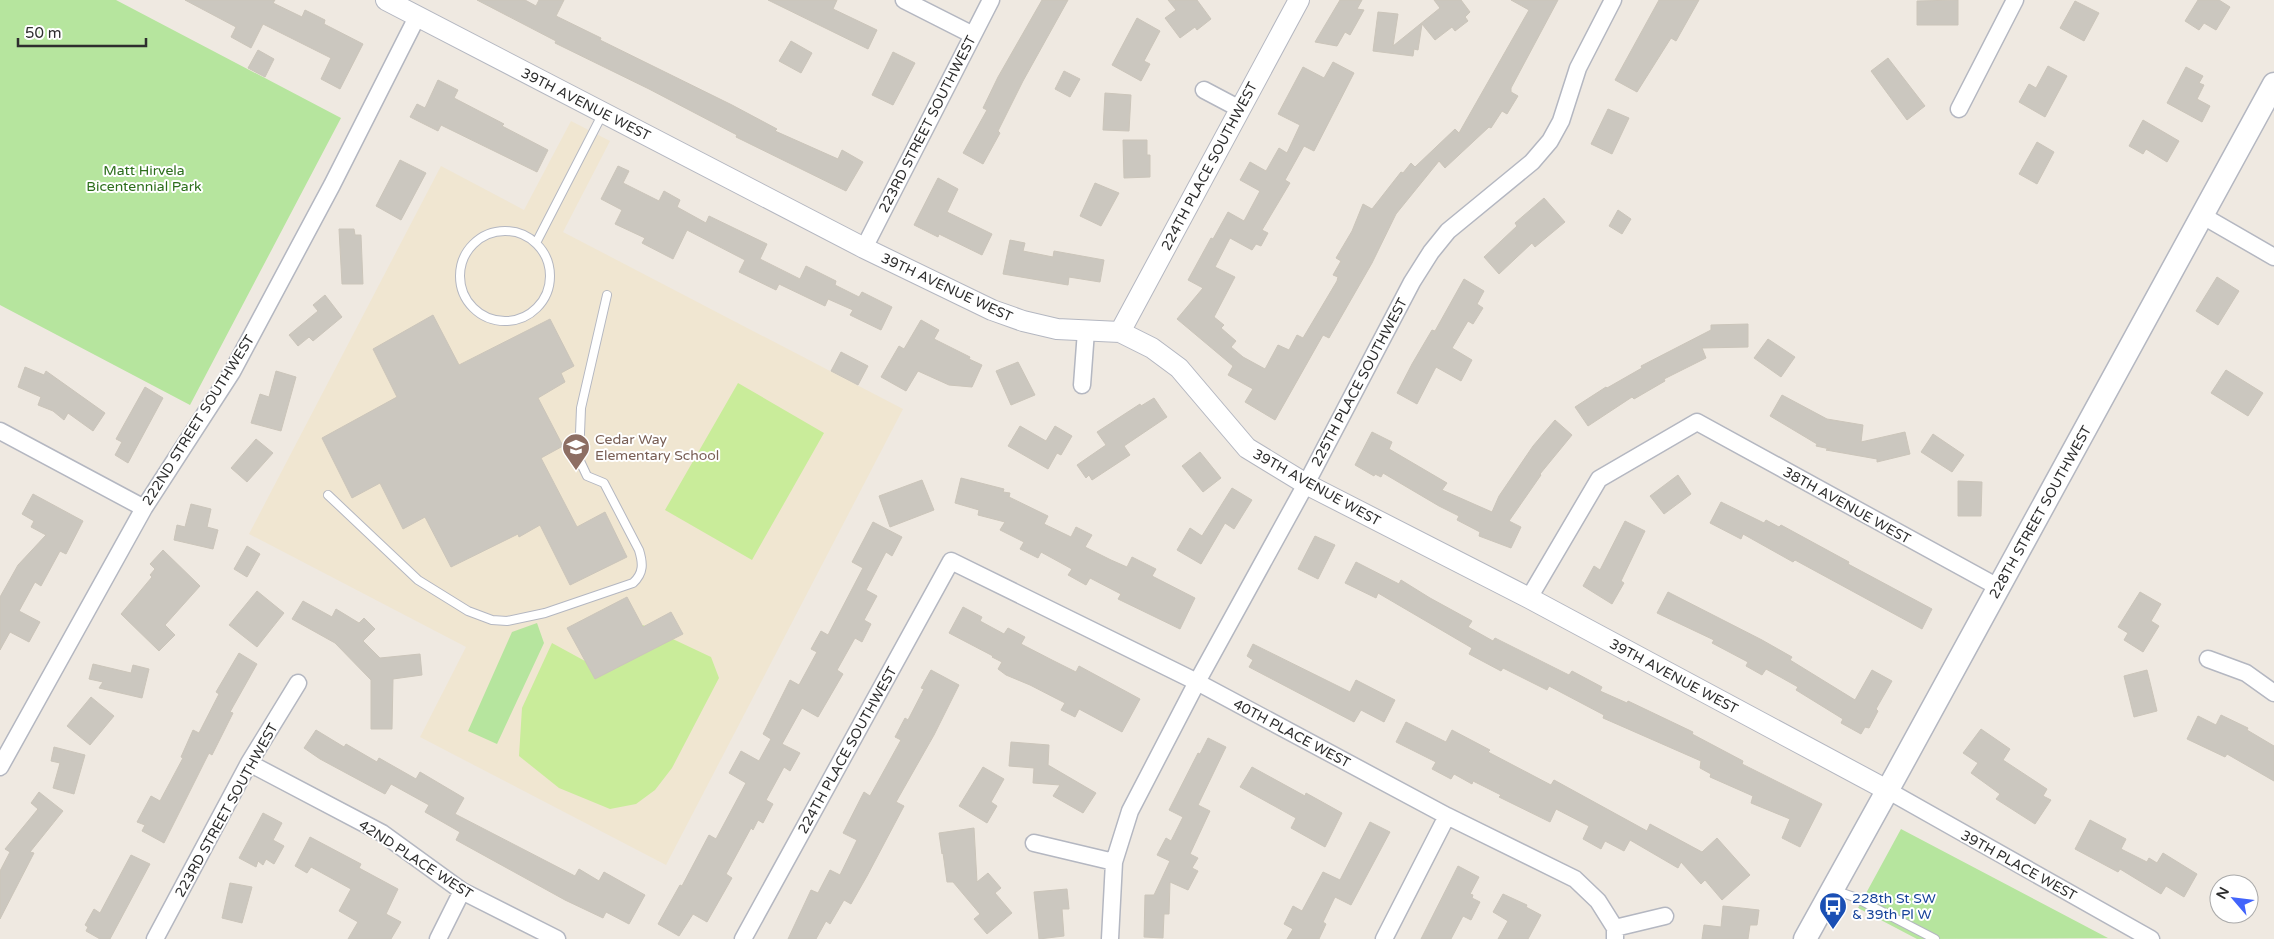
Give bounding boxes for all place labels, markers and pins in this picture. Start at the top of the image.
place label: Cedar Way Elementary School [595,431,719,464]
school or university icon: Cedar Way Elementary School [561,432,591,471]
place label: 228th St SW & 39th Pl W [1852,890,1936,923]
bus stop icon: 228th St SW & 39th Pl W [1818,891,1848,930]

